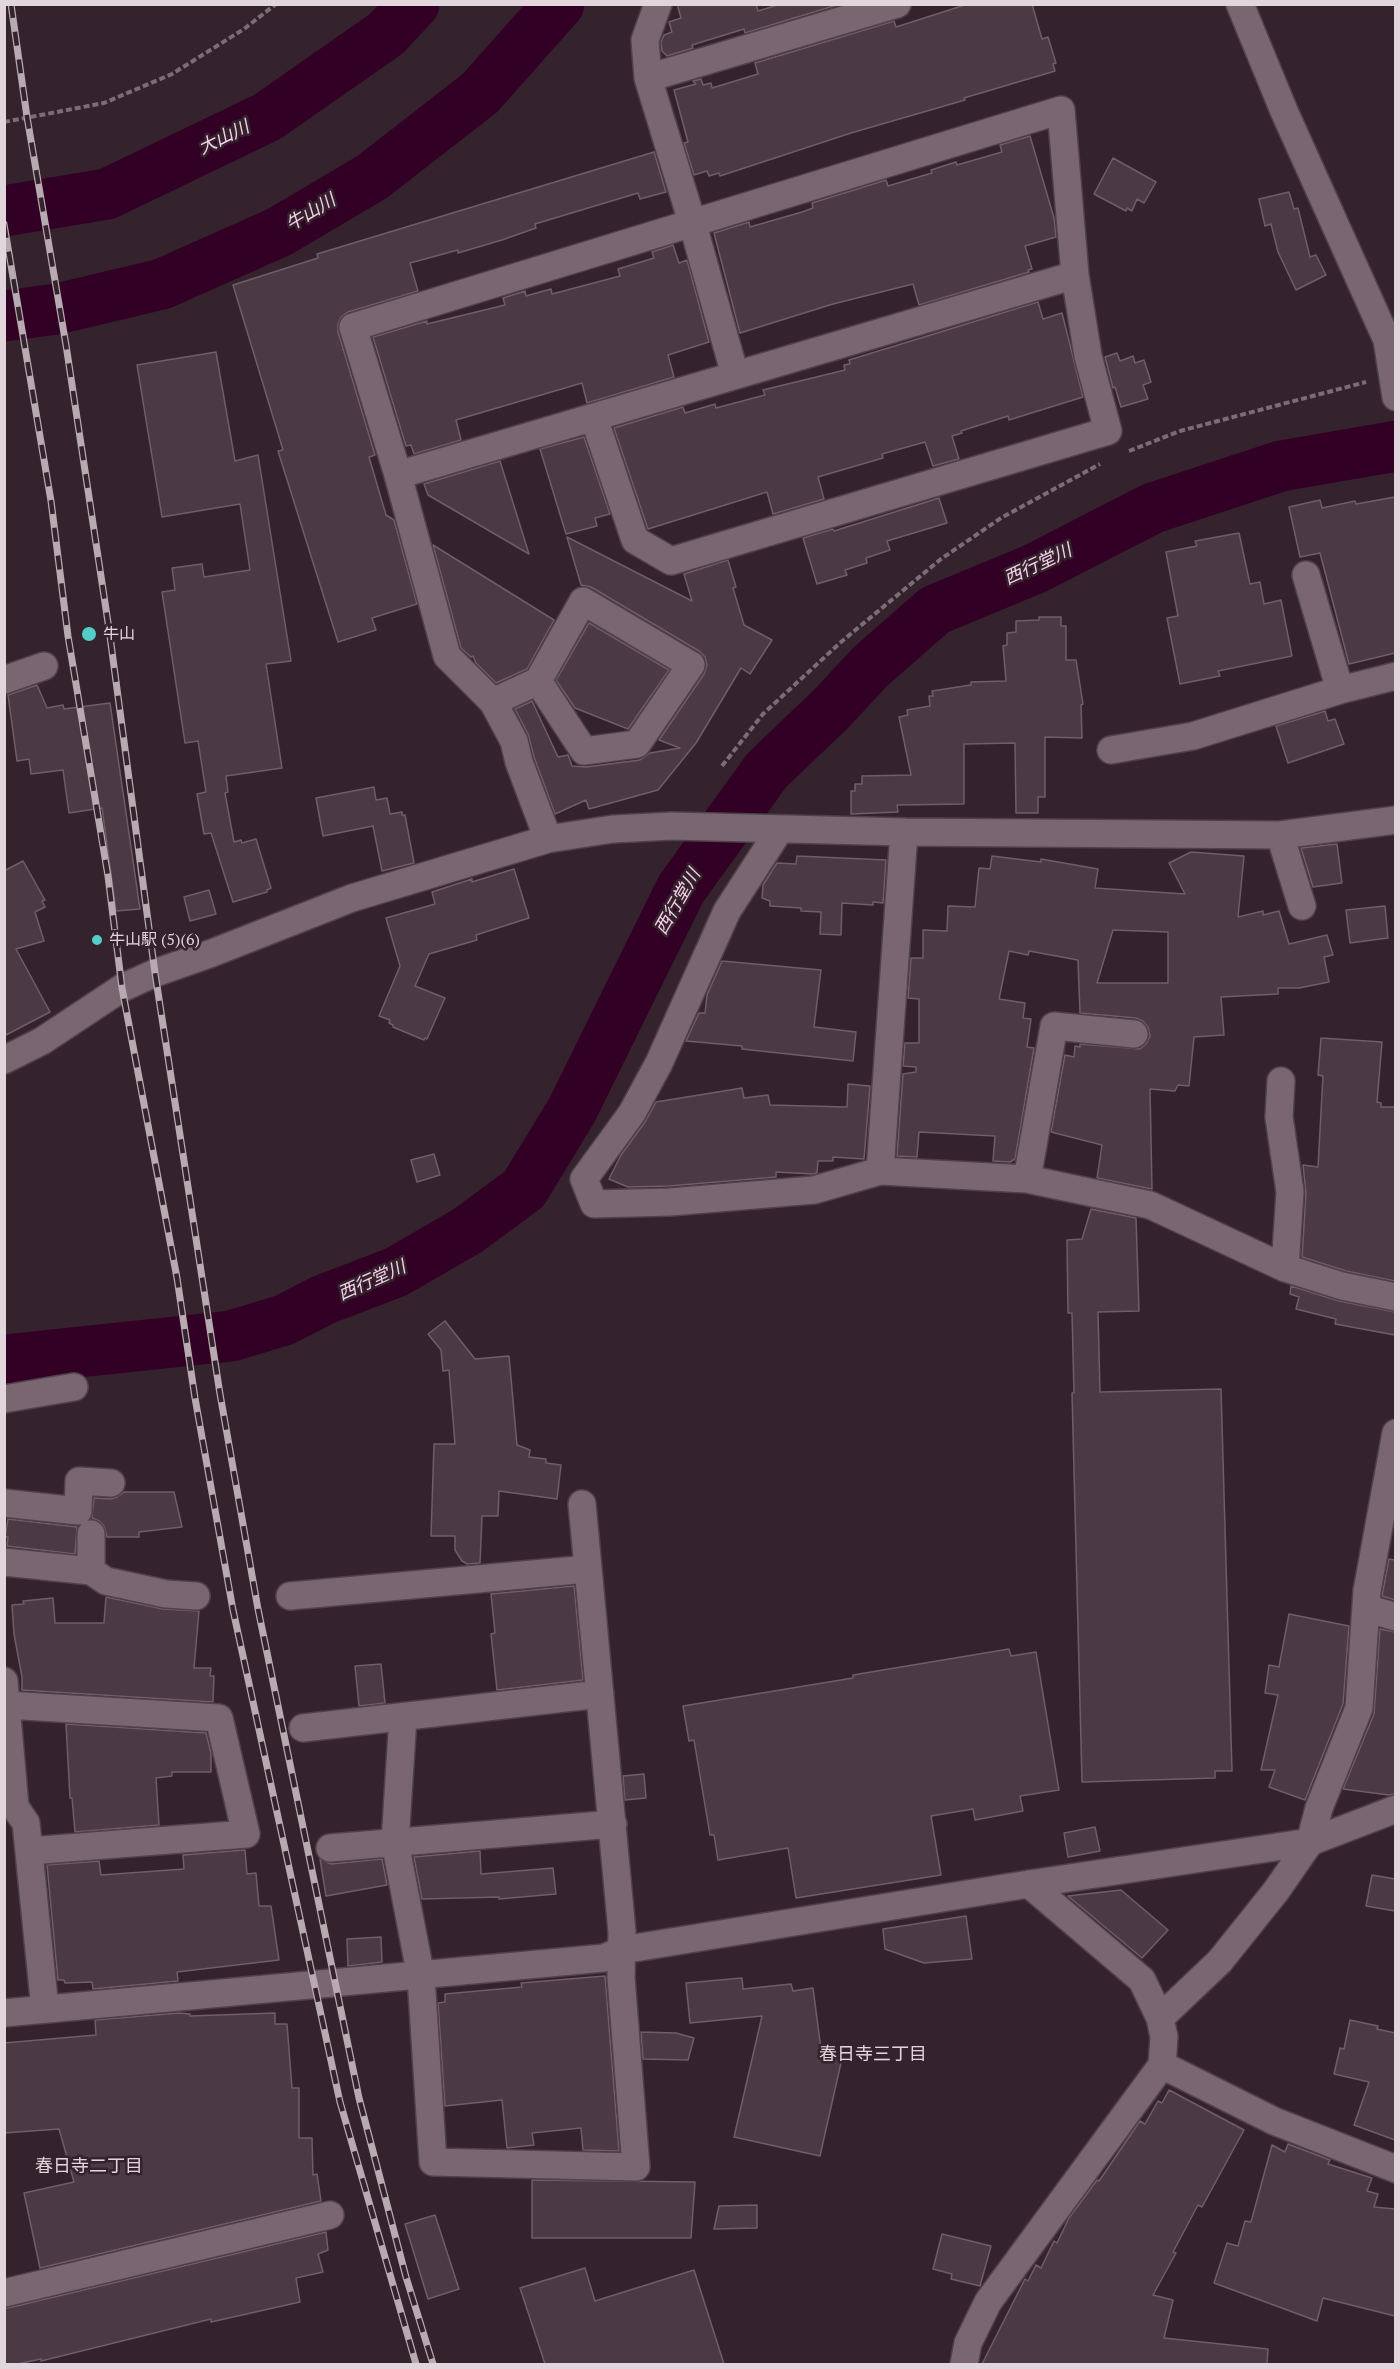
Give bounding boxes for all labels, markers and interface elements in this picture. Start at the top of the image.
water label: 大山川 [195,116,253,160]
water label: 牛山川 [282,190,340,236]
water label: 西行堂川 [1001,540,1075,590]
place label: 牛山 [103,624,135,644]
marker: 牛山 [80,625,98,643]
water label: 西行堂川 [651,865,705,939]
place label: 牛山駅 (5)(6) [109,930,200,950]
marker: 牛山駅 (5)(6) [90,933,104,947]
water label: 西行堂川 [335,1256,409,1306]
district label: 春日寺三丁目 [819,2044,927,2066]
district label: 春日寺二丁目 [35,2156,143,2178]

